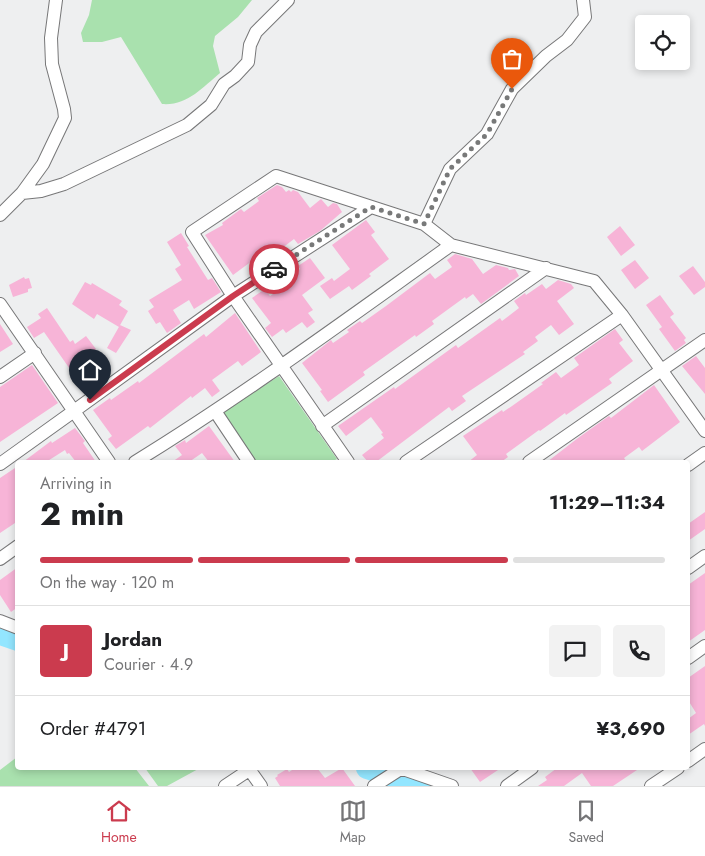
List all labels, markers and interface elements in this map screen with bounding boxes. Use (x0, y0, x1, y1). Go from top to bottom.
map controls (635, 15, 690, 70)
button: locate (635, 15, 690, 70)
pin (491, 38, 533, 89)
icon: bag (498, 45, 526, 73)
courier (249, 244, 299, 294)
icon: car (260, 255, 288, 283)
pin (69, 349, 111, 400)
icon: home (76, 356, 104, 384)
text: Arriving in (40, 472, 112, 495)
text: 11:29–11:34 (549, 489, 665, 516)
text: 2 min (40, 491, 124, 537)
text: On the way · 120 m (40, 571, 174, 594)
button: chat (549, 625, 601, 677)
button: phone (613, 625, 665, 677)
text: Jordan (104, 626, 162, 653)
text: J (63, 637, 69, 664)
text: Courier · 4.9 (104, 653, 193, 676)
text: Order #4791 (40, 715, 146, 742)
text: ¥3,690 (597, 715, 665, 742)
tab: Home (101, 797, 137, 847)
tab: Map (339, 797, 367, 847)
tab: Saved (569, 797, 604, 847)

